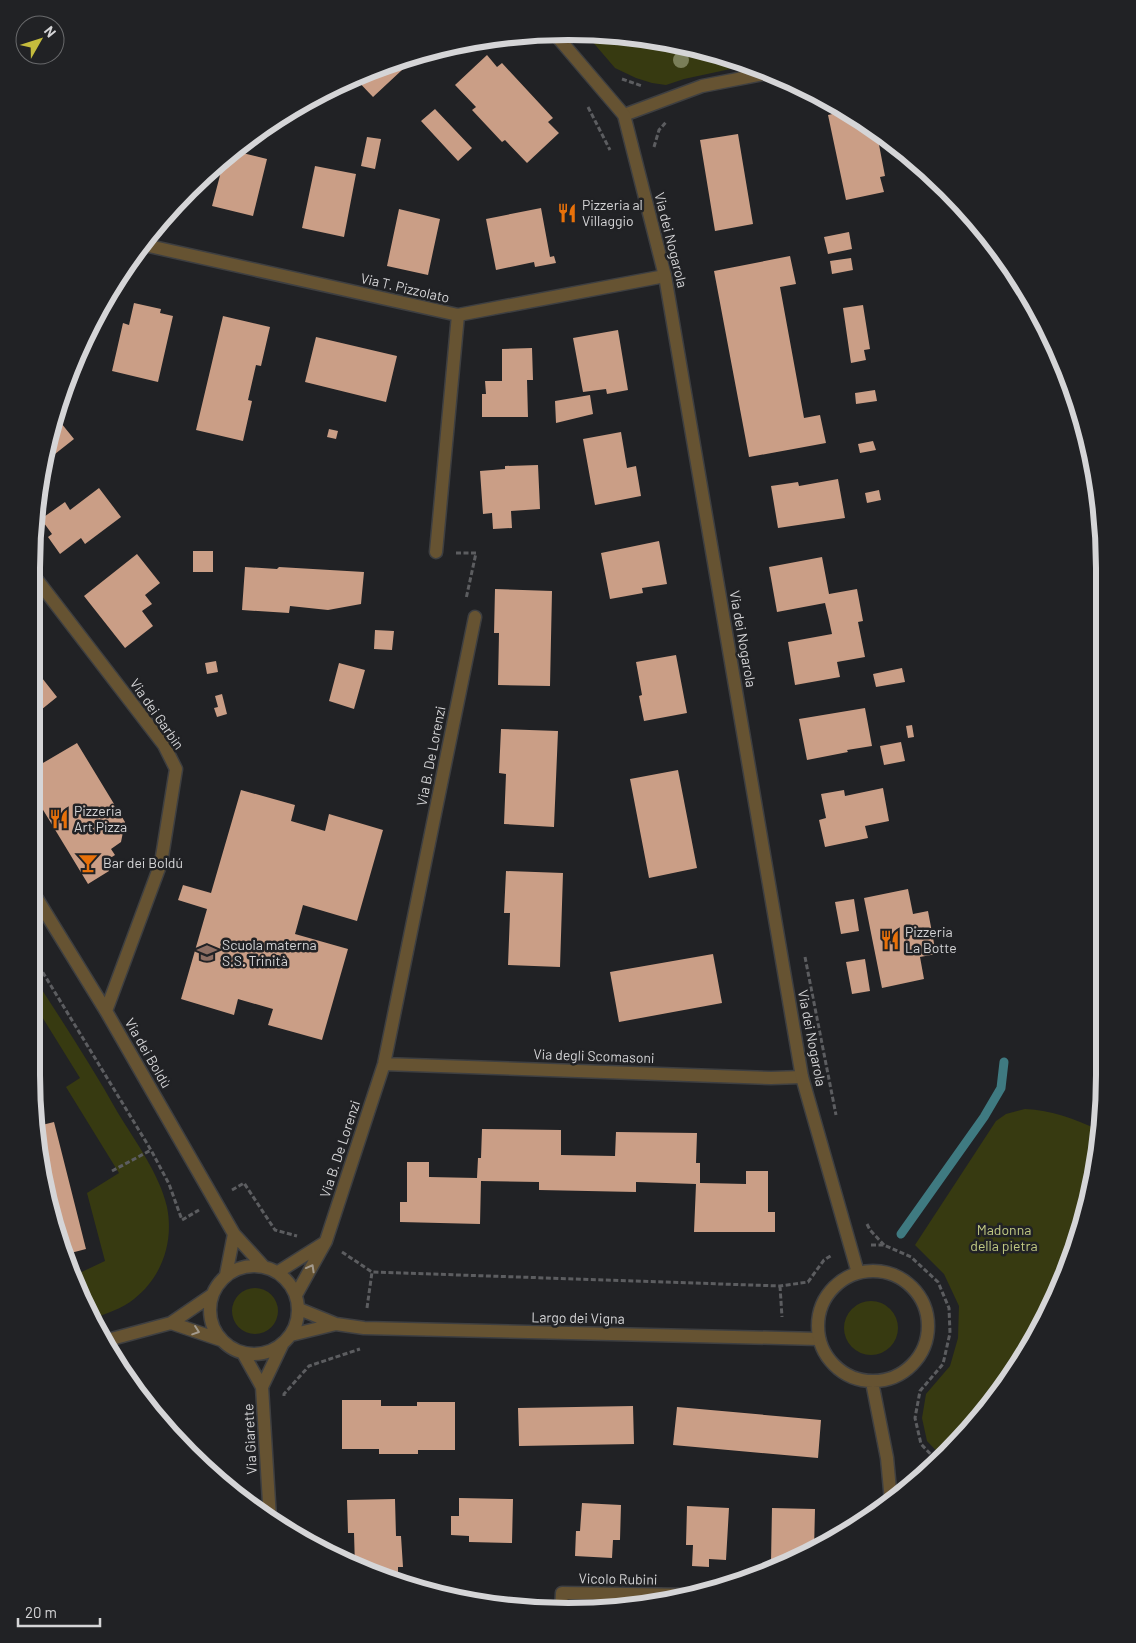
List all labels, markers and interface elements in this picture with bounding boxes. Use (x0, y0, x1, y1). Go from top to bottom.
north arrow (15, 15, 65, 65)
text: N (41, 23, 60, 40)
street label: Via dei Nogarola (651, 190, 692, 289)
place label: Pizzeria al Villaggio (582, 196, 643, 229)
restaurant icon: Pizzeria al Villaggio (556, 202, 578, 224)
street label: Via T. Pizzolato (359, 269, 451, 306)
street label: Via dei Nogarola (727, 589, 760, 689)
street label: Via dei Garbin (127, 675, 188, 752)
street label: Via B. De Lorenzi (412, 705, 449, 807)
place label: Pizzeria Art Pizza (74, 802, 127, 835)
restaurant icon: Pizzeria Art Pizza (48, 808, 70, 830)
bar icon: Bar dei Boldú (77, 852, 99, 874)
place label: Bar dei Boldú (103, 854, 183, 871)
place label: Pizzeria La Botte (905, 923, 957, 956)
restaurant icon: Pizzeria La Botte (879, 929, 901, 951)
place label: Scuola materna S.S. Trinità (222, 936, 317, 969)
school or university icon: Scuola materna S.S. Trinità (196, 942, 218, 964)
street label: Via dei Nogarola (795, 988, 830, 1088)
street label: Via dei Boldù (122, 1015, 175, 1091)
street label: Via degli Scomasoni (533, 1045, 655, 1066)
street label: Via B. De Lorenzi (316, 1098, 363, 1200)
park label: Madonna della pietra (970, 1221, 1038, 1254)
one-way arrow (305, 1265, 315, 1274)
street label: Largo dei Vigna (531, 1308, 625, 1327)
one-way arrow (192, 1325, 200, 1335)
street label: Via Giarette (239, 1403, 260, 1475)
street label: Vicolo Rubini (578, 1569, 658, 1588)
scale bar (18, 1596, 100, 1628)
text: 20 m (25, 1603, 57, 1621)

